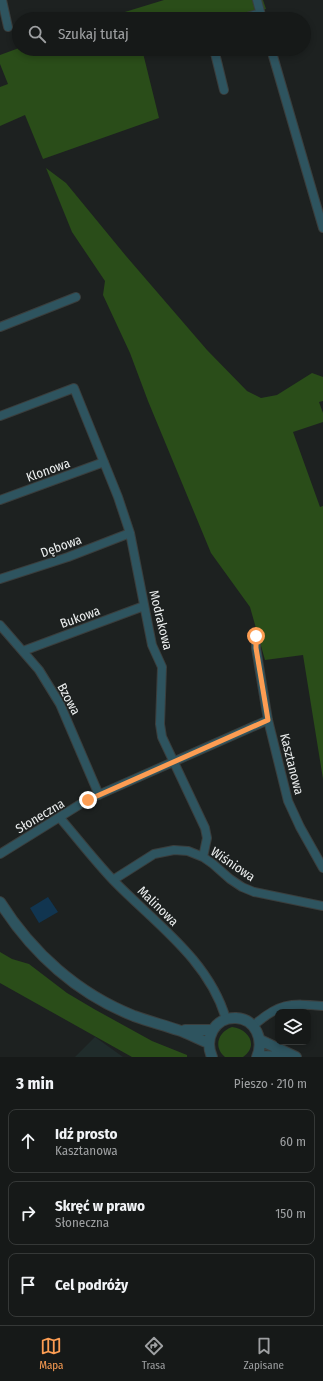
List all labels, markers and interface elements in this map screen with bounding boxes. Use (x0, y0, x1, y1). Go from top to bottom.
search box (12, 12, 311, 56)
icon: search (26, 23, 48, 45)
text: Szukaj tutaj (58, 25, 129, 43)
street label: Klonowa (24, 455, 72, 485)
street label: Dębowa (38, 532, 84, 560)
street label: Modrakowa (146, 589, 176, 651)
street label: Bukowa (58, 603, 102, 631)
route start (247, 627, 265, 645)
street label: Bzowa (54, 681, 84, 717)
street label: Kasztanowa (277, 732, 307, 796)
route end (79, 791, 97, 809)
street label: Słoneczna (13, 796, 67, 836)
street label: Wiśniowa (208, 844, 258, 884)
street label: Malinowa (135, 883, 181, 929)
map controls (275, 1009, 311, 1045)
button: layers (275, 1009, 311, 1045)
text: 3 min (16, 1073, 54, 1094)
text: Pieszo · 210 m (234, 1076, 307, 1091)
text: Idź prosto (55, 1125, 117, 1143)
icon: ahead (17, 1130, 39, 1152)
text: 60 m (280, 1134, 306, 1149)
text: Kasztanowa (55, 1143, 118, 1158)
text: Skręć w prawo (55, 1197, 145, 1215)
icon: right (17, 1202, 39, 1224)
text: 150 m (275, 1206, 306, 1221)
text: Słoneczna (55, 1215, 109, 1230)
icon: arrive (17, 1274, 39, 1296)
text: Cel podróży (55, 1276, 128, 1294)
tab: Mapa (39, 1335, 63, 1372)
tab: Trasa (142, 1335, 165, 1372)
tab: Zapisane (244, 1335, 284, 1372)

